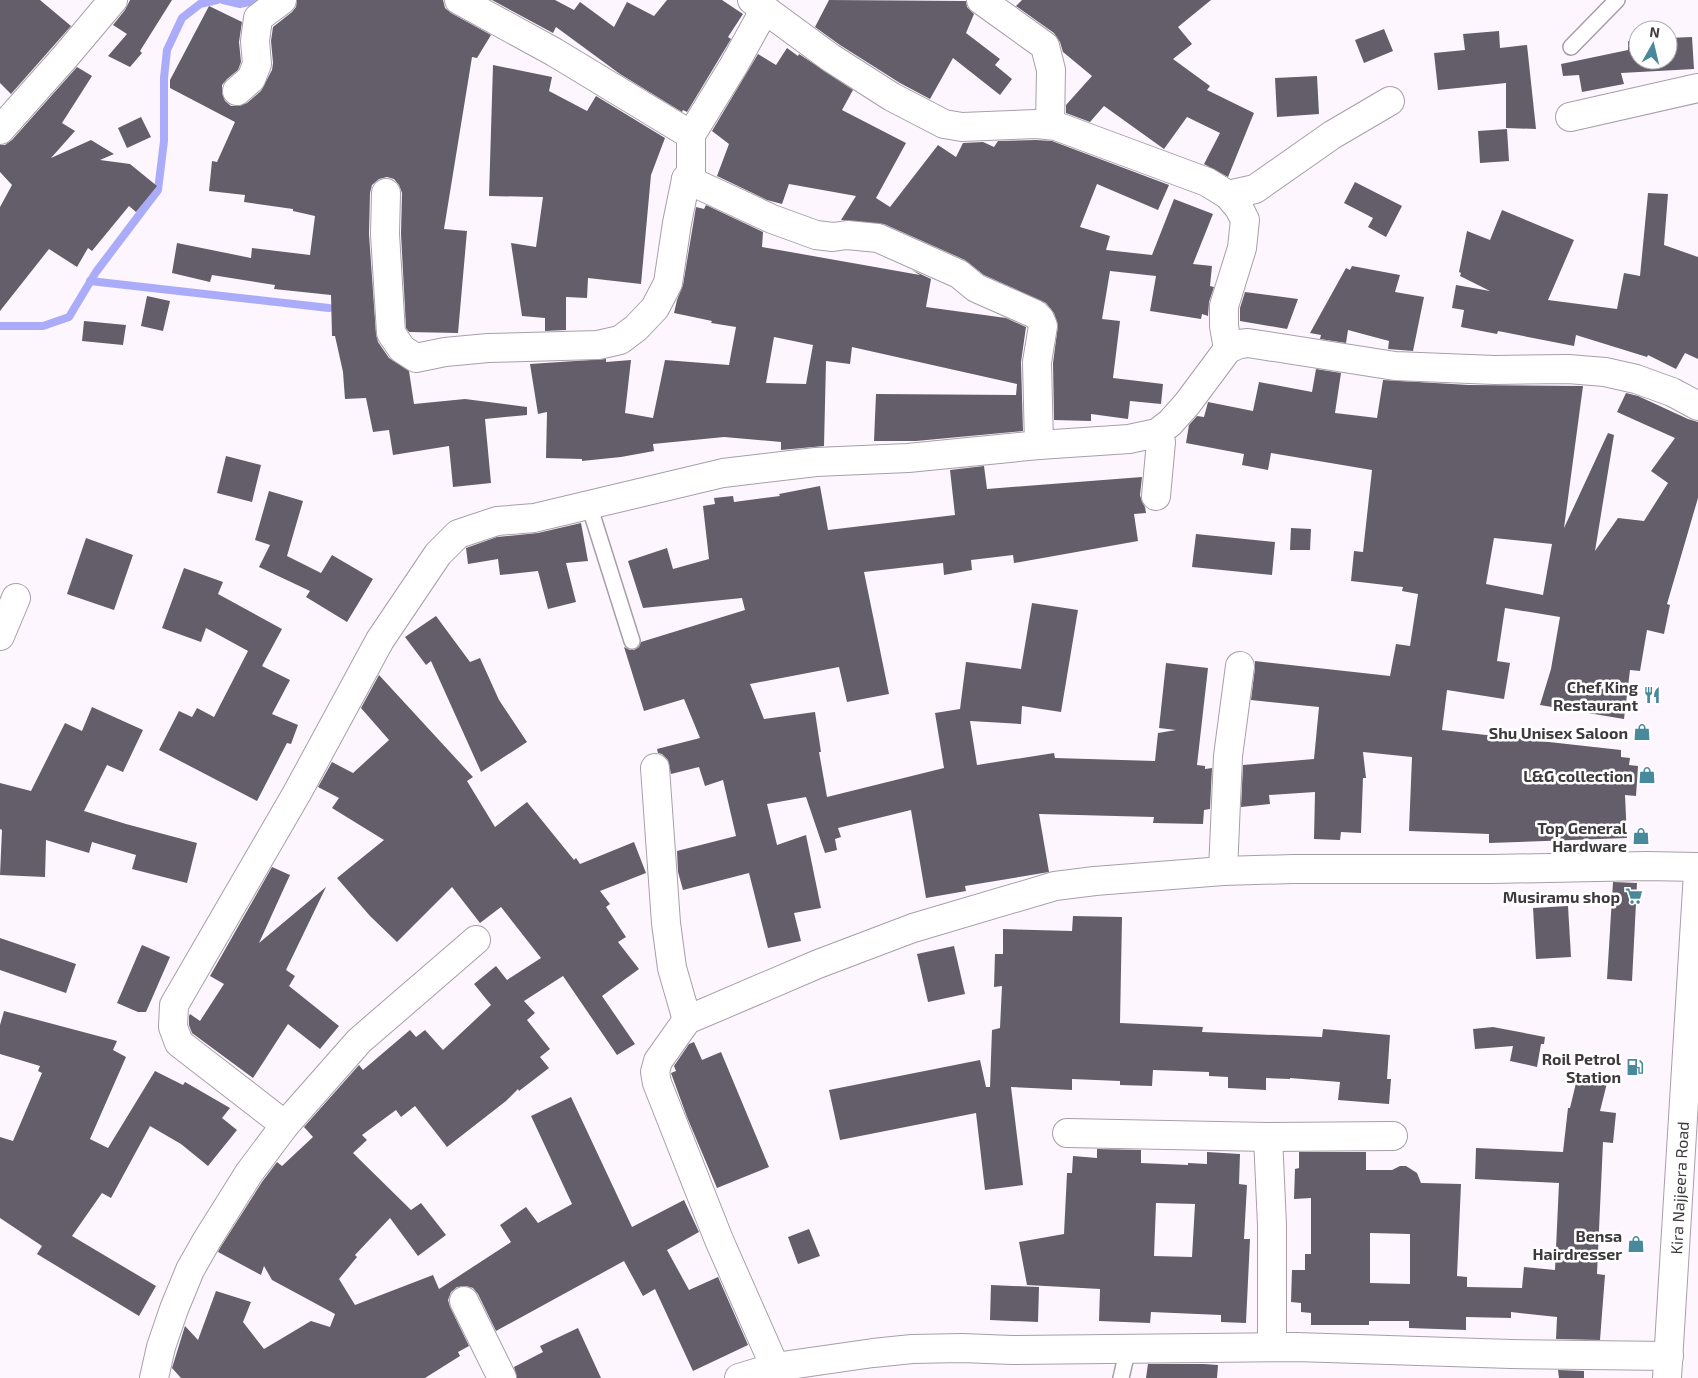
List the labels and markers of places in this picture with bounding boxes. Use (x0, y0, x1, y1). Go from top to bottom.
place label: Chef King Restaurant (1553, 677, 1639, 714)
restaurant icon: Chef King Restaurant (1642, 685, 1662, 705)
shop icon: Shu Unisex Saloon (1632, 722, 1652, 742)
place label: Shu Unisex Saloon (1489, 723, 1628, 742)
shop icon: L&G collection (1637, 765, 1657, 785)
place label: L&G collection (1523, 766, 1633, 785)
place label: Top General Hardware (1537, 818, 1628, 855)
shop icon: Top General Hardware (1631, 826, 1651, 846)
supermarket icon: Musiramu shop (1624, 886, 1644, 906)
place label: Musiramu shop (1503, 887, 1620, 906)
place label: Roil Petrol Station (1542, 1049, 1622, 1086)
fuel station icon: Roil Petrol Station (1625, 1057, 1645, 1077)
place label: Bensa Hairdresser (1533, 1226, 1622, 1263)
shop icon: Bensa Hairdresser (1626, 1234, 1646, 1254)

